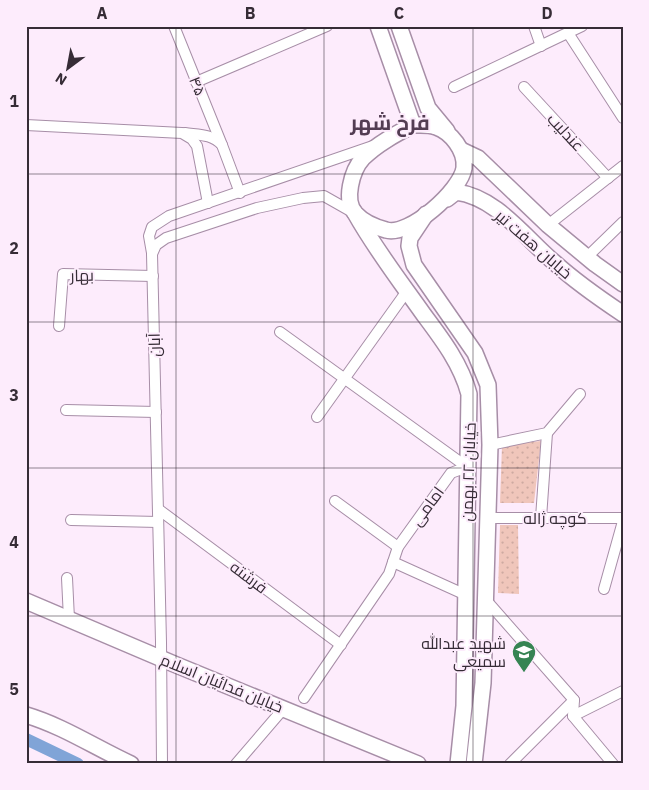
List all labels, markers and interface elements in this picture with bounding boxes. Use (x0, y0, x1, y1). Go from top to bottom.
text: A (97, 3, 108, 23)
text: B (245, 3, 256, 23)
text: C (394, 3, 404, 23)
text: D (541, 3, 553, 23)
north arrow (42, 42, 92, 92)
text: N (52, 69, 70, 89)
street label: ۴۵ (185, 73, 211, 99)
text: 1 (9, 91, 19, 111)
district label: فرخ شهر (349, 108, 430, 137)
street label: عندلیب (543, 109, 589, 155)
street label: خیابان هفت تیر (490, 205, 577, 284)
text: 2 (9, 238, 19, 258)
street label: بهار (69, 265, 94, 286)
street label: آبان (144, 332, 165, 357)
text: 3 (9, 385, 19, 405)
street label: خیابان ۲۲ بهمن (456, 422, 481, 522)
street label: امامی (406, 482, 449, 530)
street label: کوچه ژاله (523, 508, 587, 530)
text: 4 (9, 532, 19, 552)
street label: فرشته (226, 556, 272, 598)
place label: شهید عبدالله سمیعی (421, 633, 506, 672)
school or university icon: شهید عبدالله سمیعی (511, 639, 537, 673)
street label: خیابان فدائیان اسلام (157, 649, 286, 719)
text: 5 (9, 679, 19, 699)

